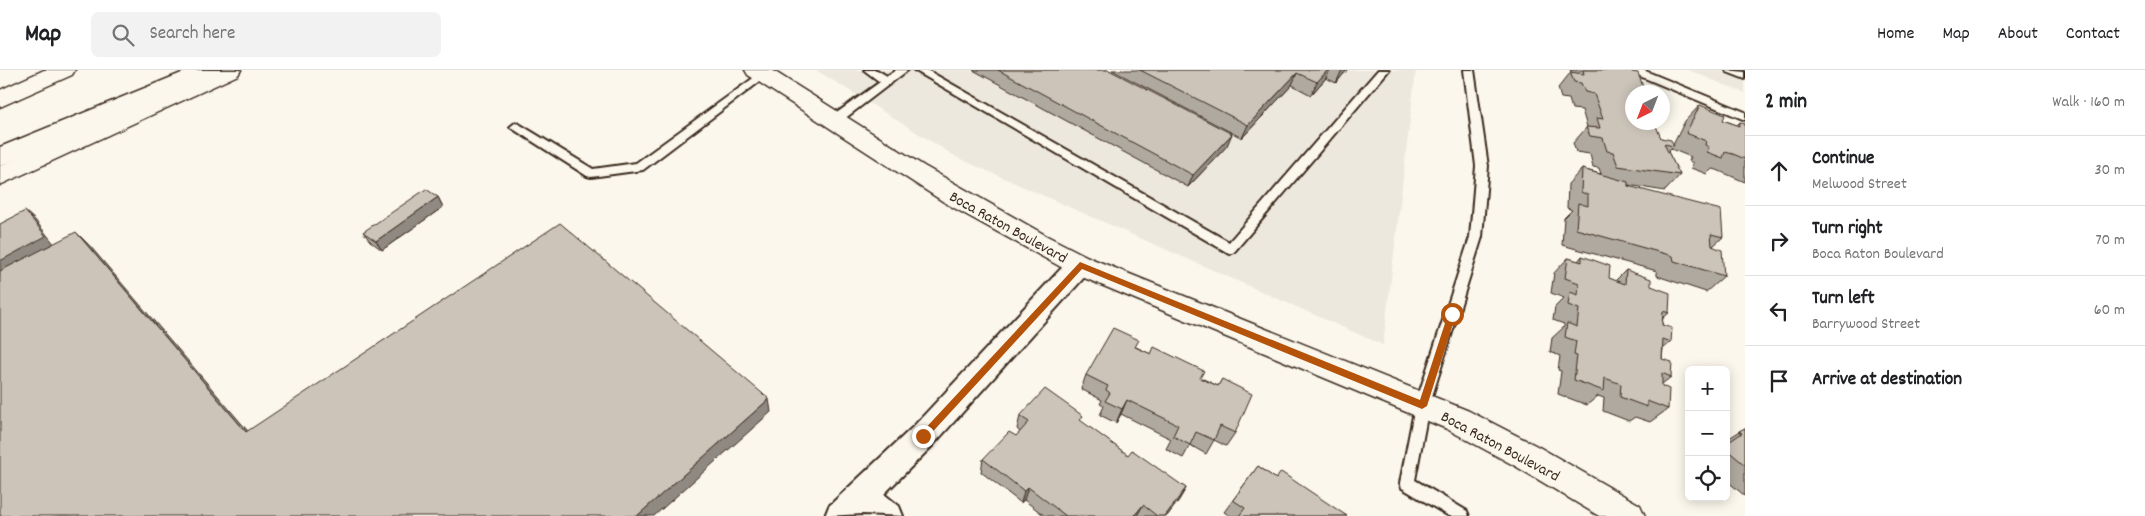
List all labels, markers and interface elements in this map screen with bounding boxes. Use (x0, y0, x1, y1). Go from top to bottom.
search box (91, 12, 441, 57)
text: Map (25, 18, 61, 52)
icon: search (109, 21, 137, 49)
text: Search here (149, 21, 235, 48)
text: Home (1877, 22, 1914, 47)
text: Map (1942, 22, 1970, 47)
text: About (1998, 22, 2038, 47)
text: Contact (2066, 22, 2120, 47)
north arrow (1625, 85, 1670, 130)
text: 2 min (1765, 88, 1807, 118)
text: Walk · 160 m (2052, 91, 2125, 114)
text: Continue (1812, 146, 1874, 173)
icon: ahead (1765, 157, 1793, 185)
text: 30 m (2095, 159, 2125, 182)
text: Melwood Street (1812, 173, 1907, 196)
street label: Boca Raton Boulevard (945, 186, 1071, 270)
text: Turn right (1812, 216, 1883, 243)
icon: right (1765, 227, 1793, 255)
text: 70 m (2095, 229, 2125, 252)
text: Boca Raton Boulevard (1812, 243, 1944, 266)
text: Turn left (1812, 286, 1875, 313)
icon: left (1765, 297, 1793, 325)
text: 60 m (2094, 299, 2125, 322)
route start (1441, 303, 1464, 326)
text: Barrywood Street (1812, 313, 1920, 336)
map controls (1685, 366, 1730, 501)
button: + (1685, 366, 1730, 411)
icon: arrive (1765, 367, 1793, 395)
text: Arrive at destination (1812, 367, 1962, 394)
street label: Boca Raton Boulevard (1436, 406, 1563, 488)
button: − (1685, 411, 1730, 456)
route end (912, 425, 935, 448)
button: locate (1685, 456, 1730, 501)

